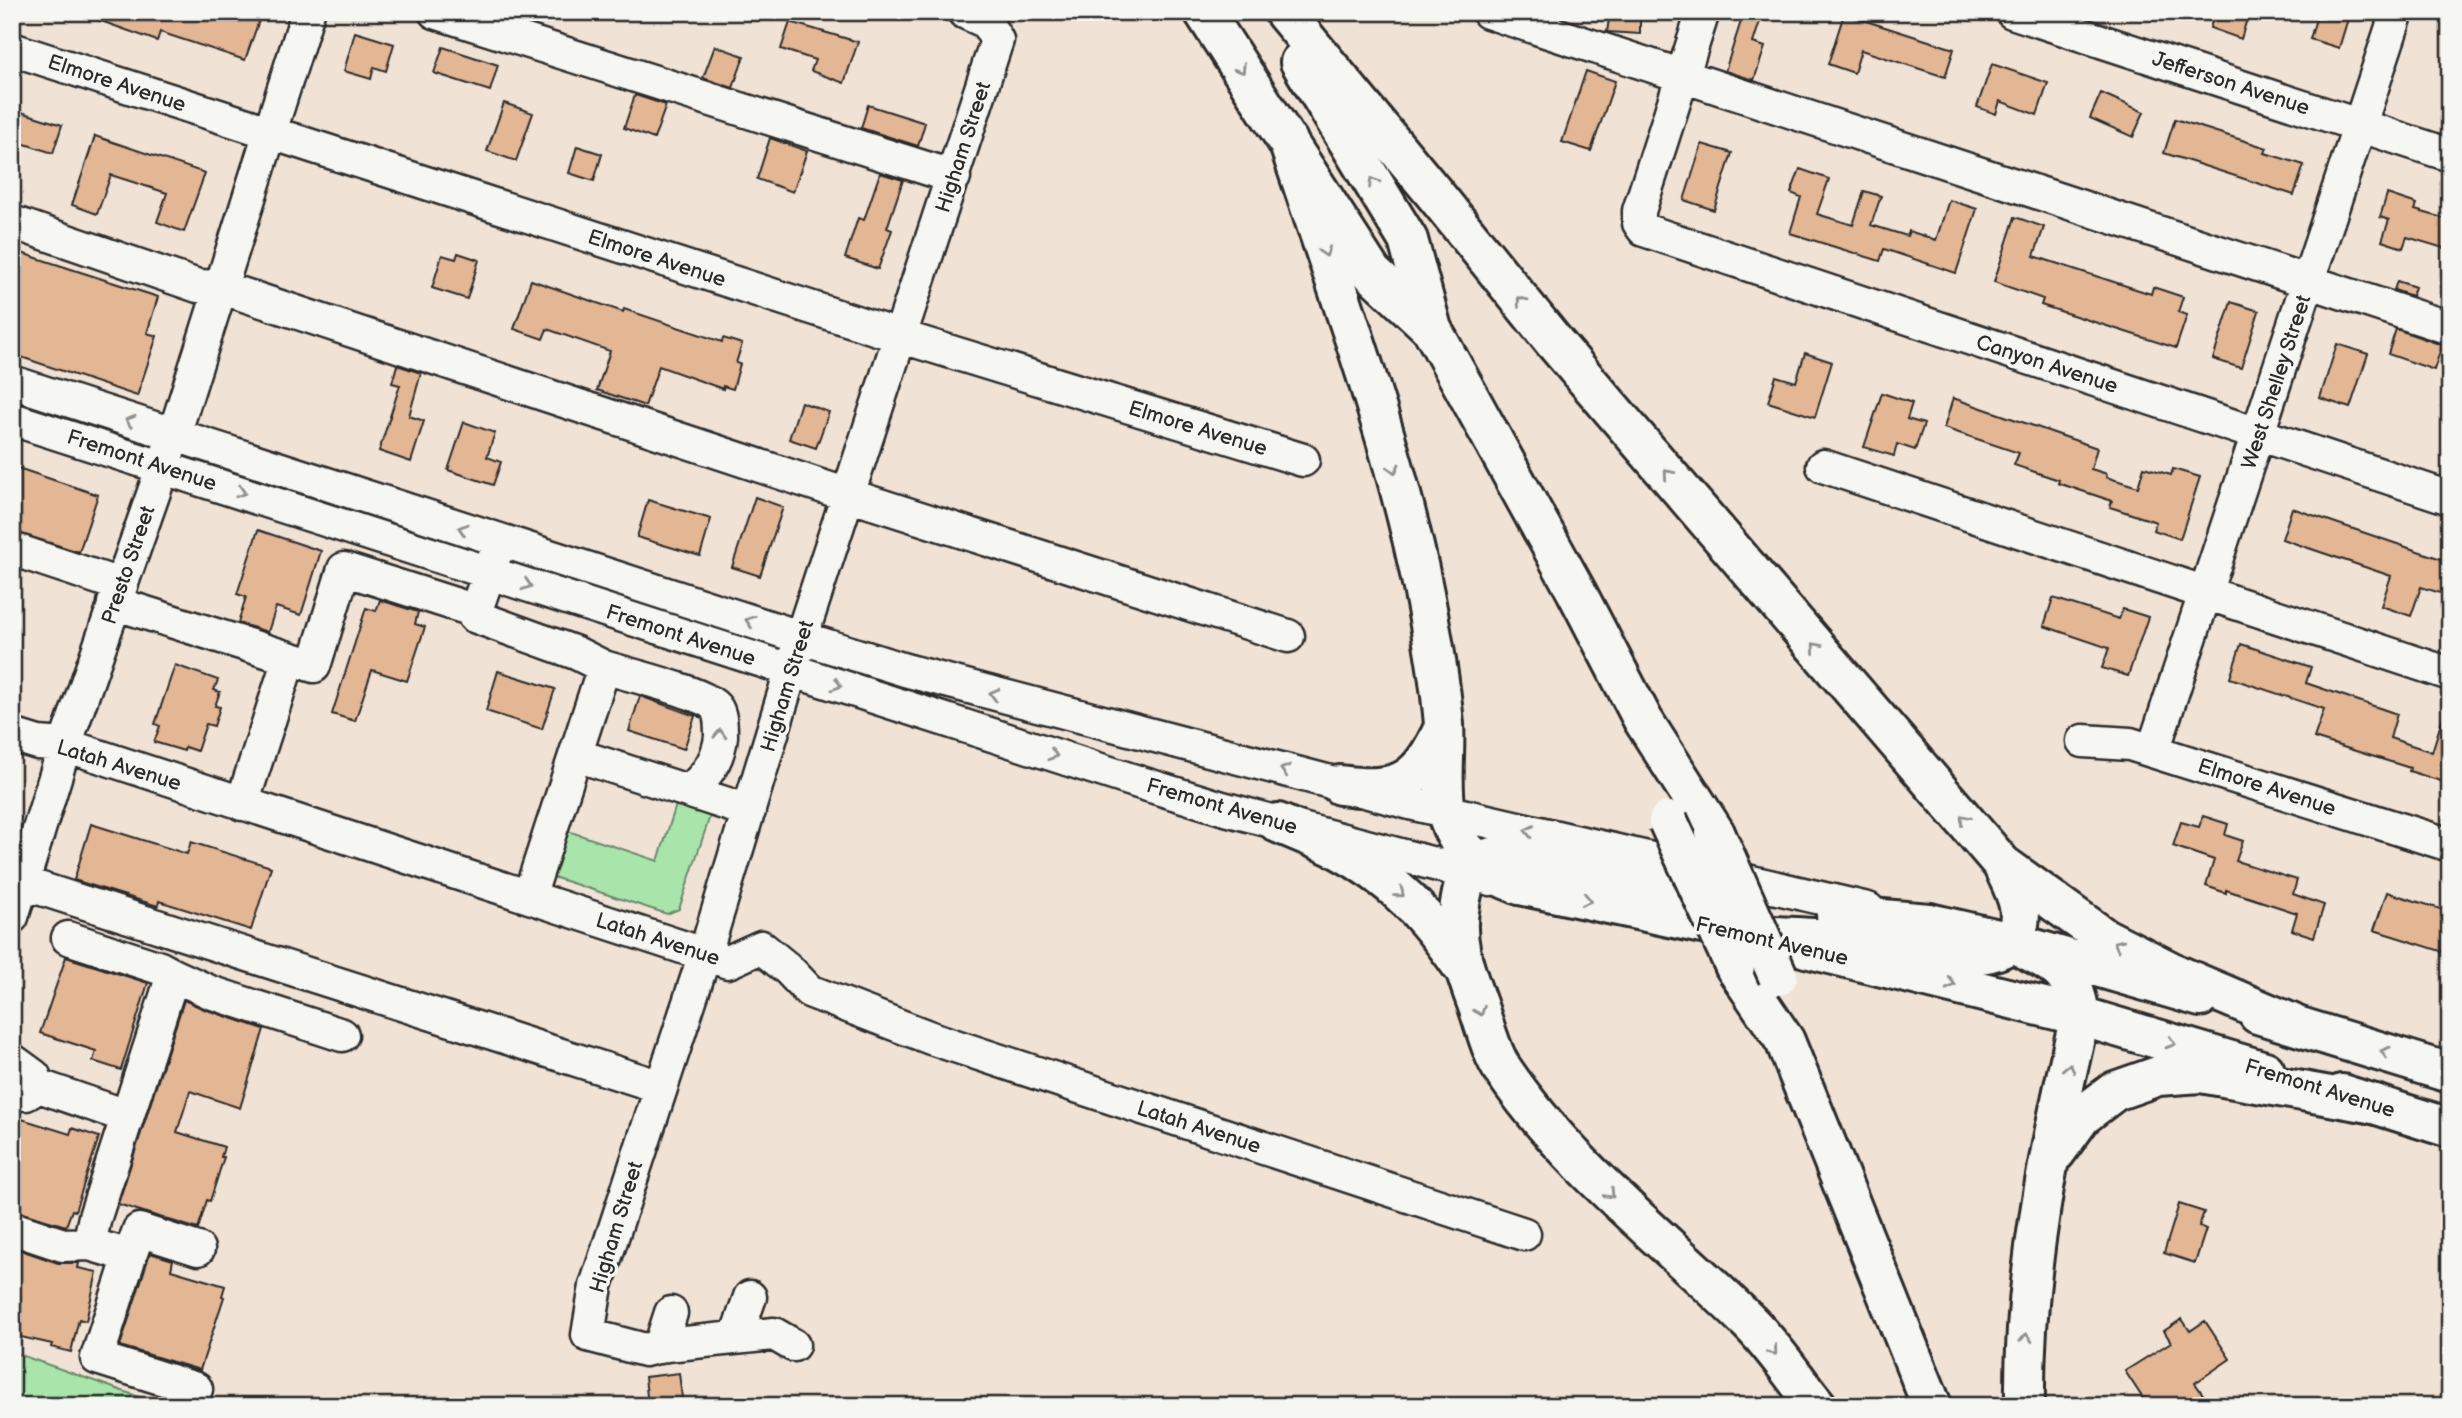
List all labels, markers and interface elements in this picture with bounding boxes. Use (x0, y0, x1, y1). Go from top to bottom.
street label: Jefferson Avenue (2149, 46, 2313, 121)
street label: Elmore Avenue (45, 49, 189, 118)
one-way arrow (1233, 62, 1246, 75)
street label: Higham Street (931, 78, 997, 216)
one-way arrow (1368, 176, 1381, 189)
street label: Elmore Avenue (585, 224, 729, 293)
one-way arrow (1316, 246, 1331, 258)
street label: West Shelley Street (2237, 291, 2317, 472)
one-way arrow (1516, 296, 1529, 308)
street label: Canyon Avenue (1973, 330, 2121, 399)
street label: Elmore Avenue (1126, 396, 1270, 461)
one-way arrow (125, 415, 137, 429)
street label: Fremont Avenue (64, 425, 220, 496)
one-way arrow (1385, 463, 1400, 475)
one-way arrow (1664, 470, 1676, 483)
one-way arrow (234, 484, 246, 498)
street label: Presto Street (96, 502, 161, 628)
one-way arrow (458, 523, 470, 537)
one-way arrow (521, 576, 533, 591)
street label: Fremont Avenue (603, 600, 759, 671)
one-way arrow (744, 615, 757, 629)
street label: Higham Street (756, 617, 819, 755)
one-way arrow (1812, 642, 1824, 655)
one-way arrow (830, 677, 842, 691)
one-way arrow (989, 687, 1001, 702)
one-way arrow (712, 728, 727, 739)
street label: Latah Avenue (54, 735, 184, 796)
one-way arrow (1047, 746, 1059, 761)
street label: Elmore Avenue (2195, 753, 2339, 822)
one-way arrow (1280, 764, 1292, 778)
street label: Fremont Avenue (1143, 773, 1300, 840)
one-way arrow (1960, 815, 1972, 828)
one-way arrow (1523, 825, 1535, 839)
one-way arrow (1392, 885, 1405, 897)
one-way arrow (1580, 891, 1592, 906)
street label: Latah Avenue (593, 908, 723, 971)
street label: Fremont Avenue (1693, 912, 1851, 971)
one-way arrow (2113, 939, 2125, 953)
one-way arrow (1945, 976, 1957, 990)
one-way arrow (1471, 1004, 1485, 1016)
one-way arrow (2165, 1034, 2177, 1049)
one-way arrow (2379, 1046, 2391, 1061)
street label: Fremont Avenue (2242, 1054, 2398, 1123)
one-way arrow (2060, 1062, 2075, 1074)
street label: Latah Avenue (1134, 1096, 1264, 1159)
street label: Higham Street (585, 1158, 648, 1296)
one-way arrow (1602, 1186, 1614, 1199)
one-way arrow (2019, 1332, 2034, 1343)
one-way arrow (1765, 1344, 1778, 1356)

